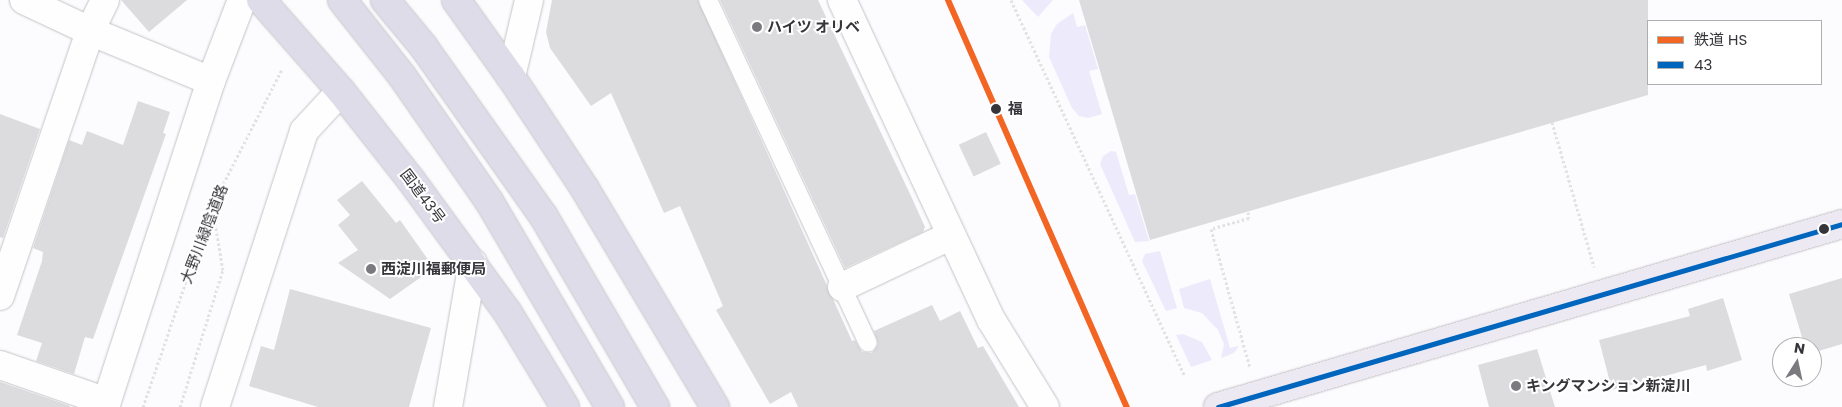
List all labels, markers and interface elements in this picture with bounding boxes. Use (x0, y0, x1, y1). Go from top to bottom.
place label: ハイツ オリベ (767, 18, 860, 36)
legend (1647, 20, 1822, 85)
marker: ハイツ オリベ (751, 21, 763, 33)
text: 鉄道 HS (1694, 29, 1747, 50)
text: 43 (1694, 54, 1712, 75)
place label: 福 (1008, 100, 1023, 118)
marker: 福 (988, 101, 1004, 117)
street label: 国道43号 (397, 165, 449, 227)
street label: 大野川緑陰道路 (177, 182, 231, 286)
unlabelled marker (1819, 224, 1829, 234)
place label: 西淀川福郵便局 (381, 260, 486, 278)
marker: 西淀川福郵便局 (365, 263, 377, 275)
north arrow (1772, 337, 1822, 387)
text: N (1793, 337, 1806, 359)
place label: キングマンション新淀川 (1526, 377, 1691, 395)
marker: キングマンション新淀川 (1510, 380, 1522, 392)

